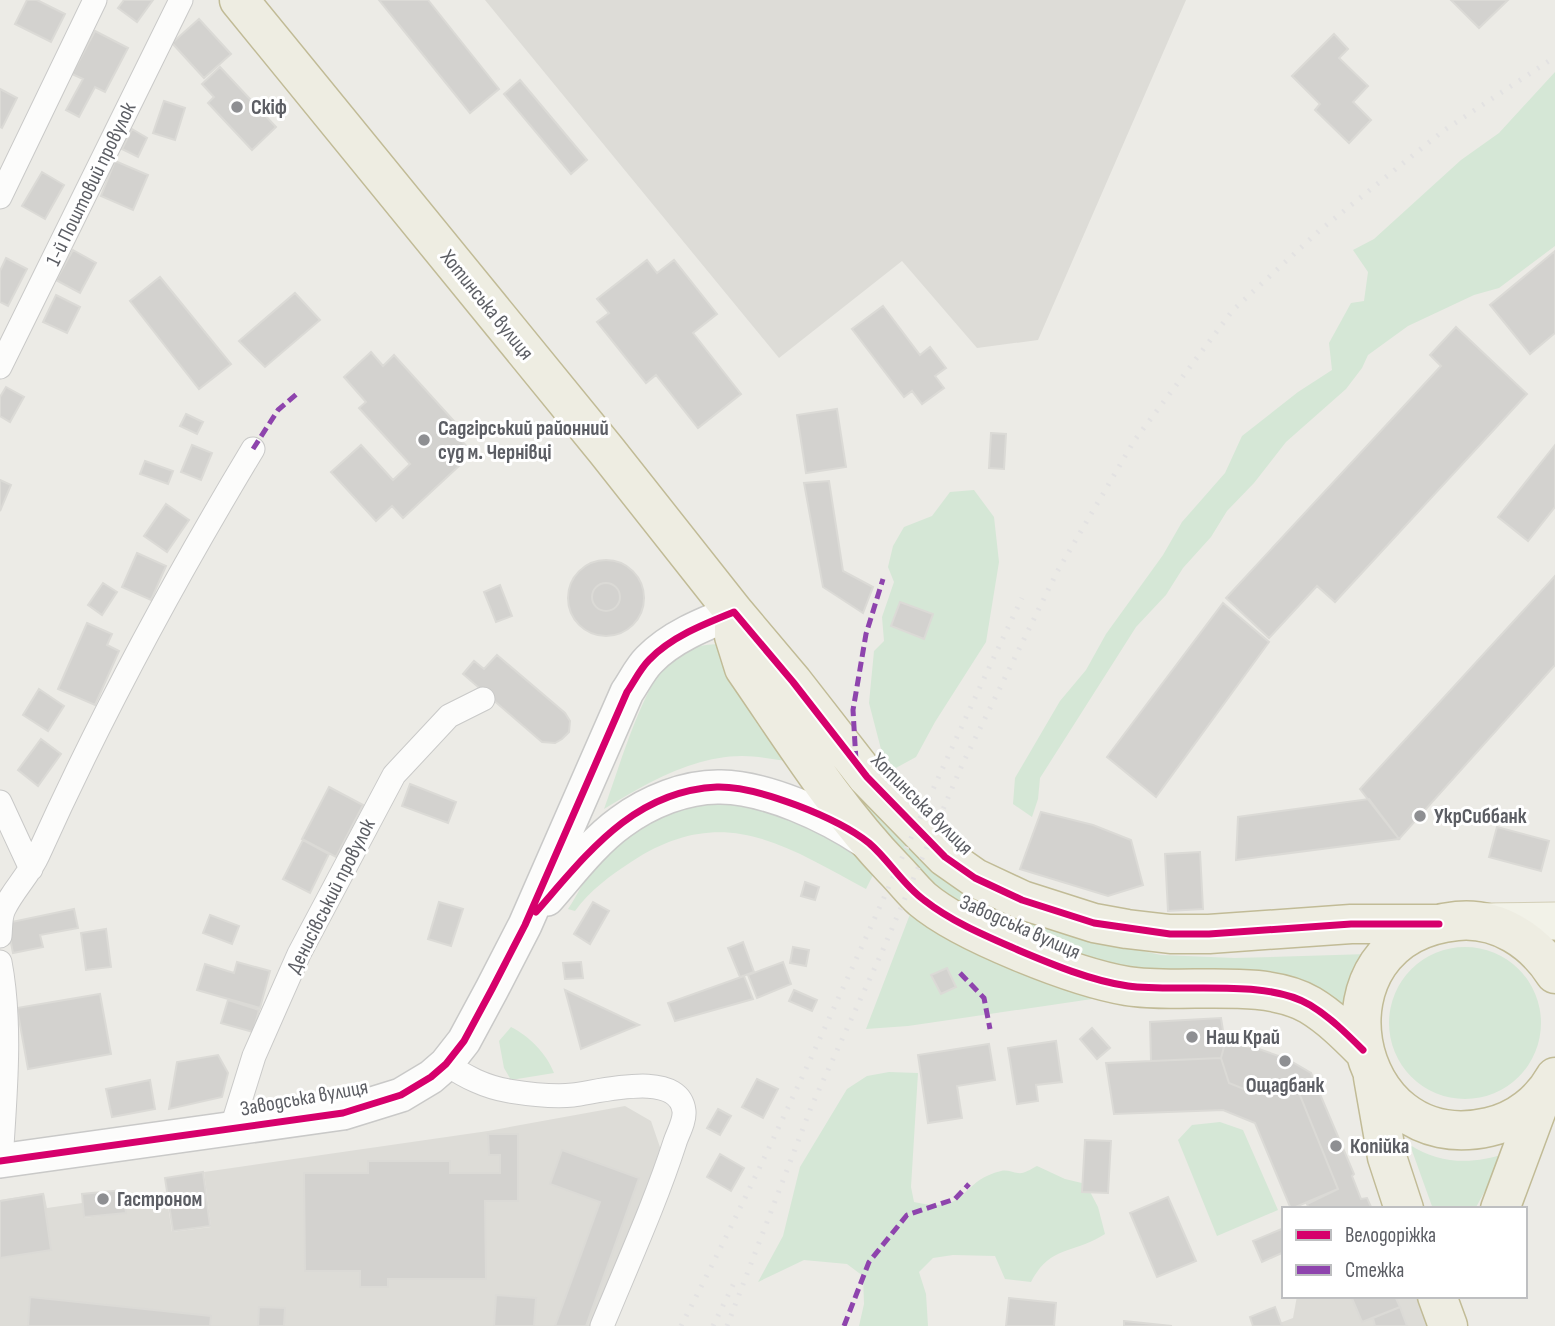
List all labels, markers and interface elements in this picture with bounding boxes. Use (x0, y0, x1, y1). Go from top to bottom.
place label: Скіф (251, 95, 287, 120)
street label: 1-й Поштовий провулок (41, 98, 141, 270)
marker: Скіф (229, 99, 245, 115)
street label: Хотинська вулиця (434, 244, 539, 365)
place label: Садгірський районний суд м. Чернівці (438, 416, 609, 465)
marker: Садгірський районний суд м. Чернівці (416, 432, 432, 448)
street label: Хотинська вулиця (865, 747, 978, 860)
place label: УкрСиббанк (1434, 804, 1527, 829)
marker: УкрСиббанк (1412, 808, 1428, 824)
street label: Денисівський провулок (281, 815, 381, 977)
street label: Заводська вулиця (956, 889, 1084, 965)
place label: Наш Край (1206, 1025, 1280, 1050)
marker: Наш Край (1184, 1029, 1200, 1045)
marker: Ощадбанк (1277, 1053, 1293, 1069)
place label: Ощадбанк (1246, 1073, 1324, 1098)
street label: Заводська вулиця (238, 1074, 370, 1122)
place label: Копійка (1350, 1134, 1409, 1159)
marker: Копійка (1328, 1138, 1344, 1154)
place label: Гастроном (117, 1187, 202, 1212)
marker: Гастроном (95, 1191, 111, 1207)
legend (1282, 1207, 1527, 1298)
text: Велодоріжка (1345, 1223, 1436, 1248)
text: Стежка (1345, 1258, 1404, 1283)

